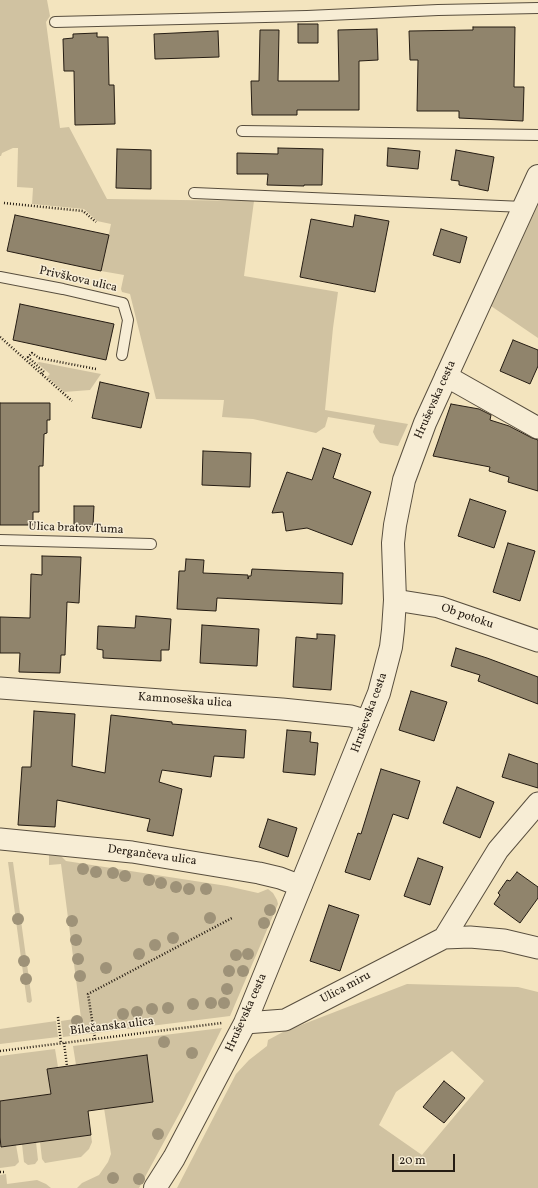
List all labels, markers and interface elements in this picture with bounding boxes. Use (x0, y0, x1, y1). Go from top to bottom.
street label: Privškova ulica (38, 264, 118, 296)
street label: Hruševska cesta (412, 359, 460, 441)
street label: Ulica bratov Tuma (28, 520, 124, 538)
street label: Ob potoku (439, 601, 495, 633)
street label: Hruševska cesta (349, 671, 391, 755)
street label: Kamnoseška ulica (137, 691, 233, 711)
street label: Dergančeva ulica (107, 843, 197, 869)
street label: Ulica miru (318, 969, 374, 1007)
street label: Hruševska cesta (223, 972, 271, 1054)
street label: Bilečanska ulica (69, 1015, 155, 1039)
scale bar (394, 1146, 457, 1172)
text: 20 m (399, 1153, 426, 1169)

